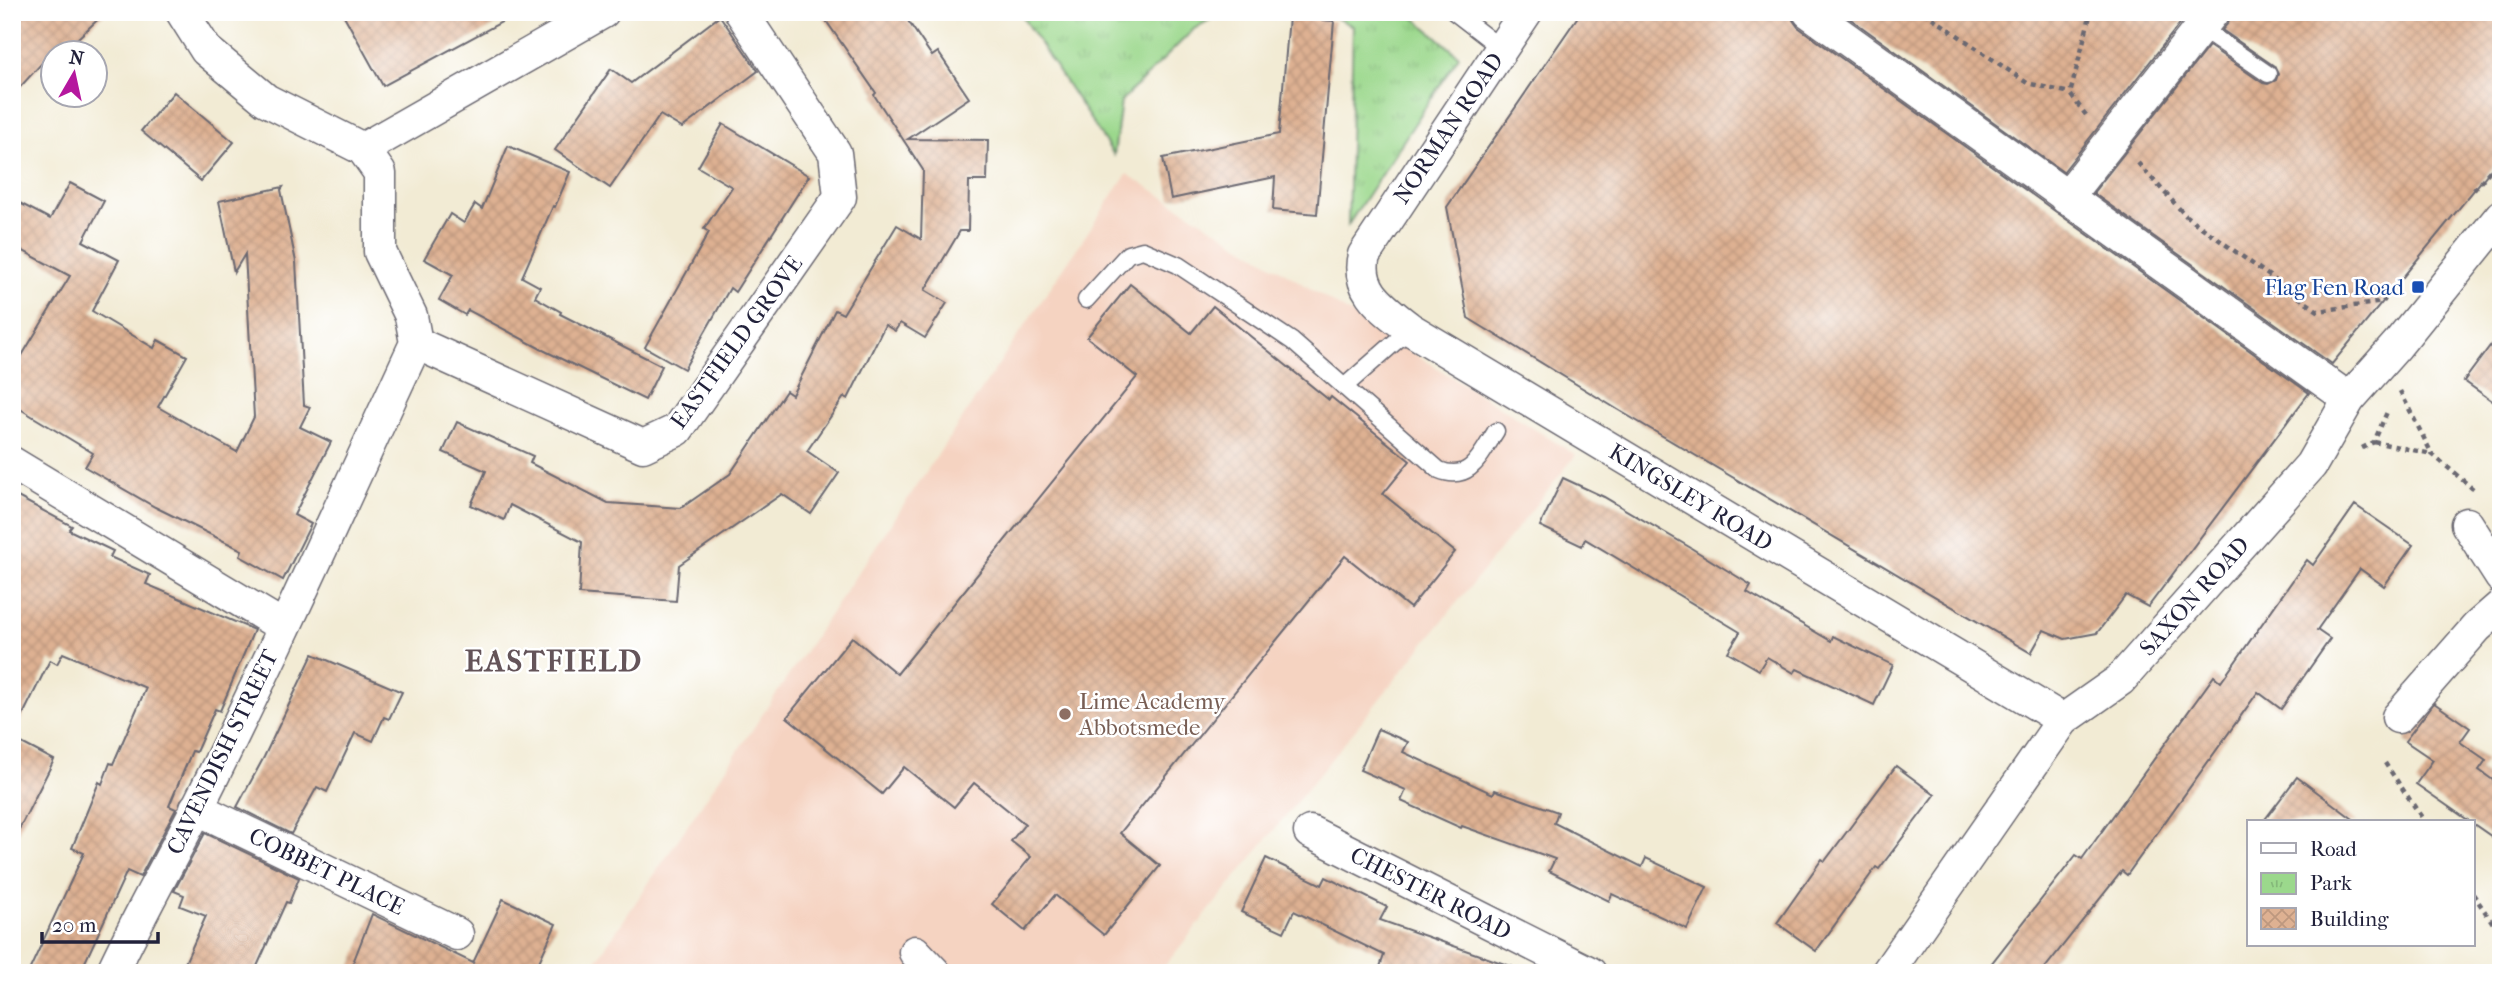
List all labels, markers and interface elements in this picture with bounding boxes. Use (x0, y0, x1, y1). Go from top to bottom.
north arrow (38, 38, 108, 108)
text: N (68, 46, 86, 70)
street label: NORMAN ROAD (1388, 48, 1509, 209)
street label: EASTFIELD GROVE (665, 251, 808, 434)
place label: Flag Fen Road (2264, 274, 2404, 301)
marker: Flag Fen Road (2410, 279, 2426, 295)
street label: KINGSLEY ROAD (1604, 438, 1777, 557)
street label: SAXON ROAD (2134, 531, 2255, 661)
district label: EASTFIELD (465, 644, 643, 679)
street label: CAVENDISH STREET (161, 645, 284, 859)
place label: Lime Academy Abbotsmede (1078, 688, 1226, 741)
marker: Lime Academy Abbotsmede (1057, 706, 1073, 722)
legend (2247, 820, 2474, 946)
street label: COBBET PLACE (245, 822, 409, 921)
text: Road (2310, 837, 2357, 861)
street label: CHESTER ROAD (1346, 841, 1516, 946)
text: Park (2310, 871, 2352, 895)
scale bar (42, 901, 158, 945)
text: Building (2310, 907, 2389, 931)
text: 20 m (52, 913, 97, 937)

